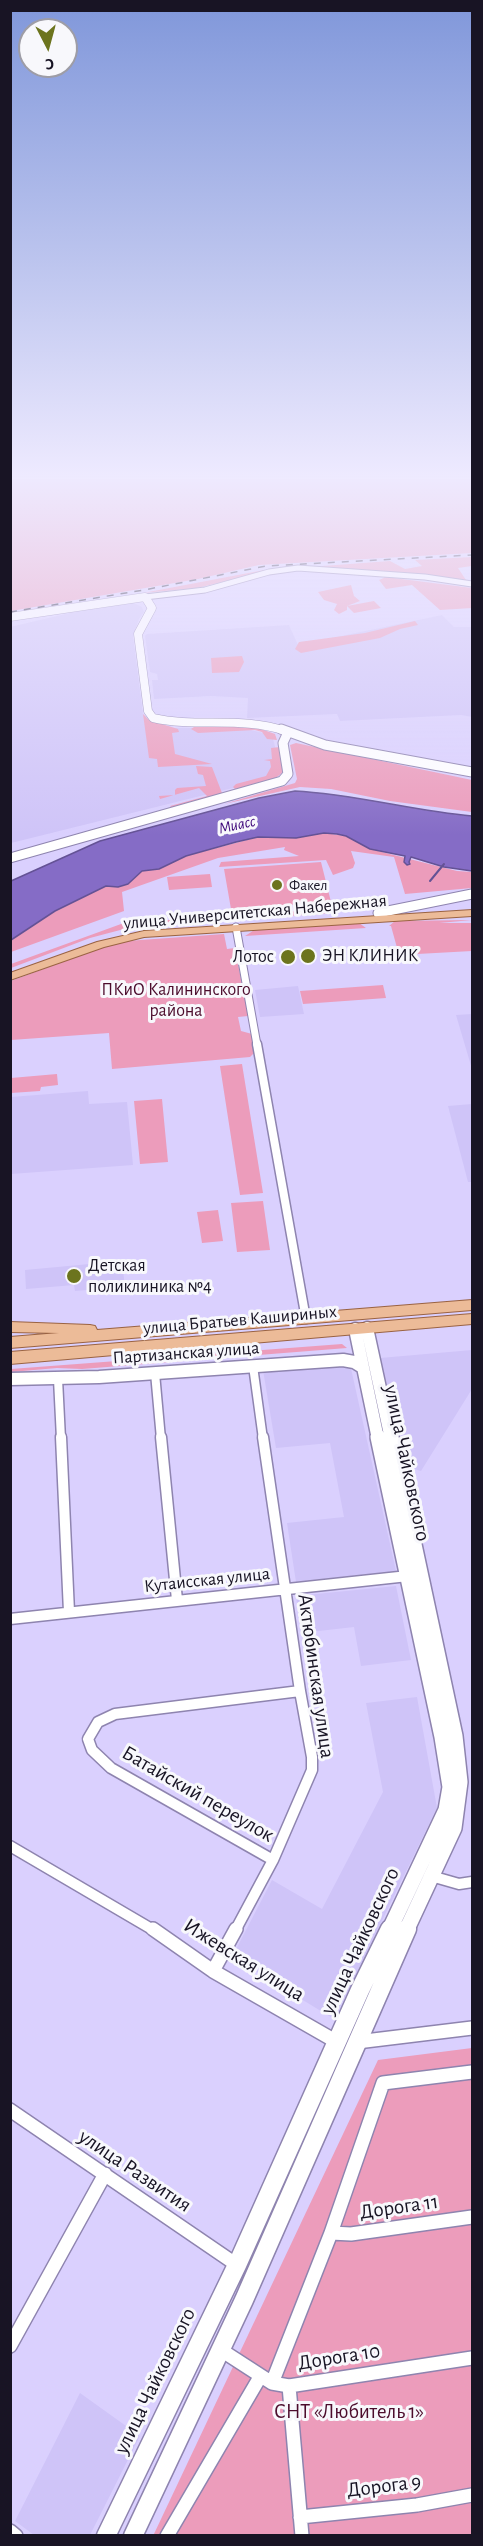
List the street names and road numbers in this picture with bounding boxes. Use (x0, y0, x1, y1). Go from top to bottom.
street label: улица Университетская Набережная (122, 890, 388, 934)
street label: улица Братьев Кашириных (142, 1301, 338, 1339)
street label: Партизанская улица (112, 1337, 260, 1369)
street label: улица Чайковского (378, 1382, 436, 1544)
street label: Кутаисская улица (143, 1563, 271, 1597)
street label: Актюбинская улица (292, 1592, 340, 1760)
street label: Батайский переулок (117, 1740, 279, 1848)
street label: улица Чайковского (315, 1864, 405, 2018)
street label: Ижевская улица (179, 1913, 309, 2007)
street label: улица Развития (74, 2124, 196, 2218)
street label: Дорога 11 (358, 2189, 440, 2225)
street label: улица Чайковского (109, 2304, 201, 2458)
street label: Дорога 10 (296, 2338, 382, 2376)
street label: Дорога 9 (345, 2469, 423, 2503)

